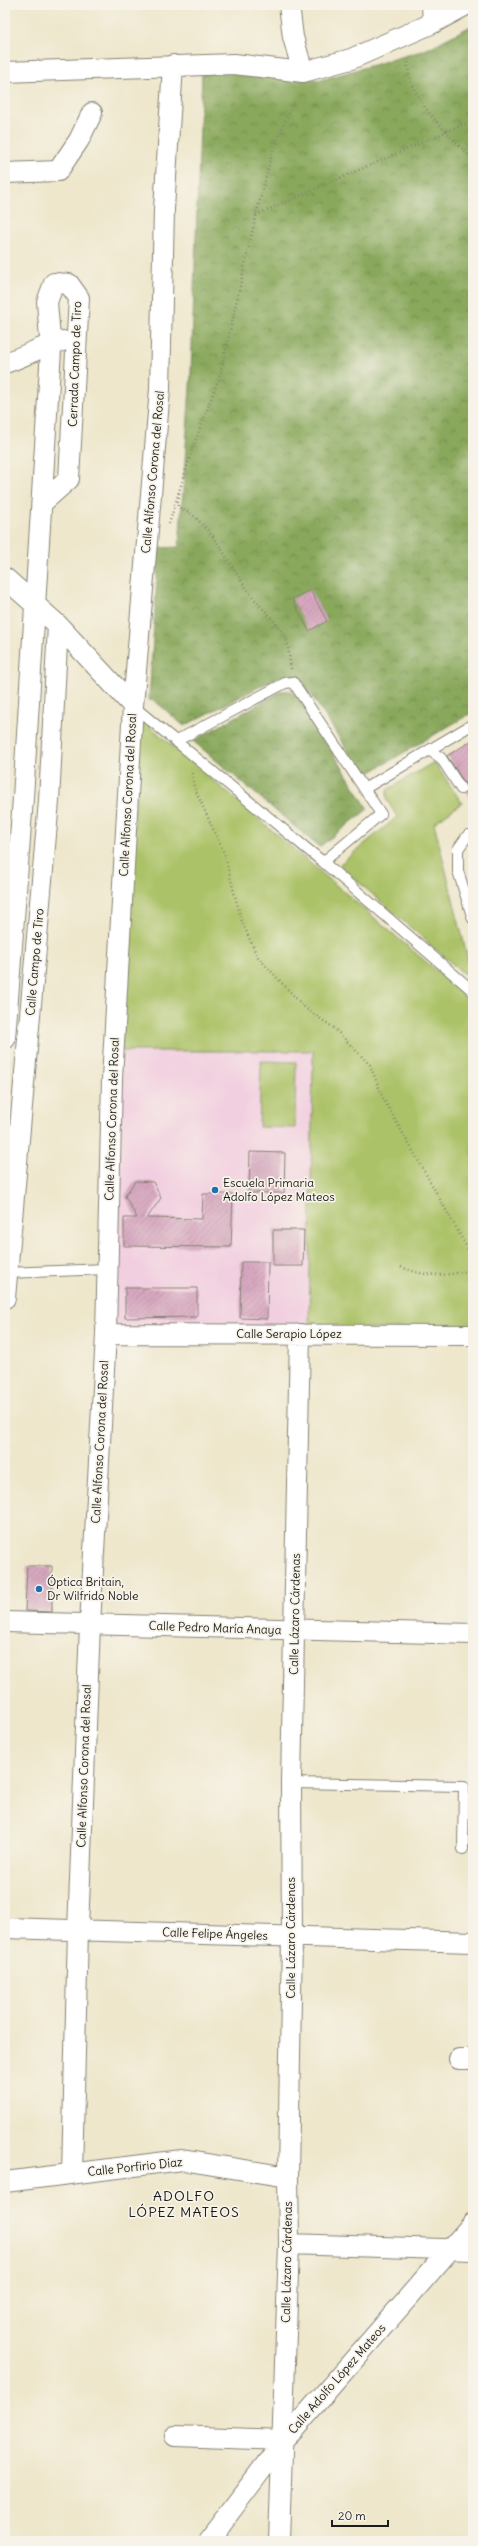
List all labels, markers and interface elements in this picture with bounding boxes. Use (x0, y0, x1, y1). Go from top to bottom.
street label: Cerrada Campo de Tiro (65, 301, 84, 427)
street label: Calle Alfonso Corona del Rosal (138, 390, 167, 554)
street label: Calle Alfonso Corona del Rosal (116, 713, 139, 877)
street label: Calle Campo de Tiro (22, 907, 47, 1016)
street label: Calle Alfonso Corona del Rosal (101, 1037, 122, 1201)
place label: Escuela Primaria Adolfo López Mateos (223, 1175, 335, 1204)
marker: Escuela Primaria Adolfo López Mateos (210, 1185, 220, 1195)
street label: Calle Serapio López (236, 1326, 342, 1341)
street label: Calle Alfonso Corona del Rosal (88, 1360, 111, 1524)
street label: Calle Lázaro Cárdenas (286, 1553, 303, 1675)
place label: Óptica Britain, Dr Wilfrido Noble (47, 1574, 138, 1603)
marker: Óptica Britain, Dr Wilfrido Noble (34, 1584, 44, 1594)
street label: Calle Pedro María Anaya (148, 1618, 282, 1637)
street label: Calle Alfonso Corona del Rosal (73, 1684, 94, 1848)
street label: Calle Lázaro Cárdenas (283, 1877, 298, 1999)
street label: Calle Felipe Ángeles (162, 1924, 268, 1943)
street label: Calle Porfirio Díaz (87, 2154, 183, 2179)
district label: ADOLFO LÓPEZ MATEOS (128, 2187, 240, 2221)
street label: Calle Lázaro Cárdenas (278, 2201, 295, 2323)
street label: Calle Adolfo López Mateos (285, 2321, 389, 2437)
scale bar (332, 2502, 388, 2528)
text: 20 m (338, 2508, 366, 2523)

